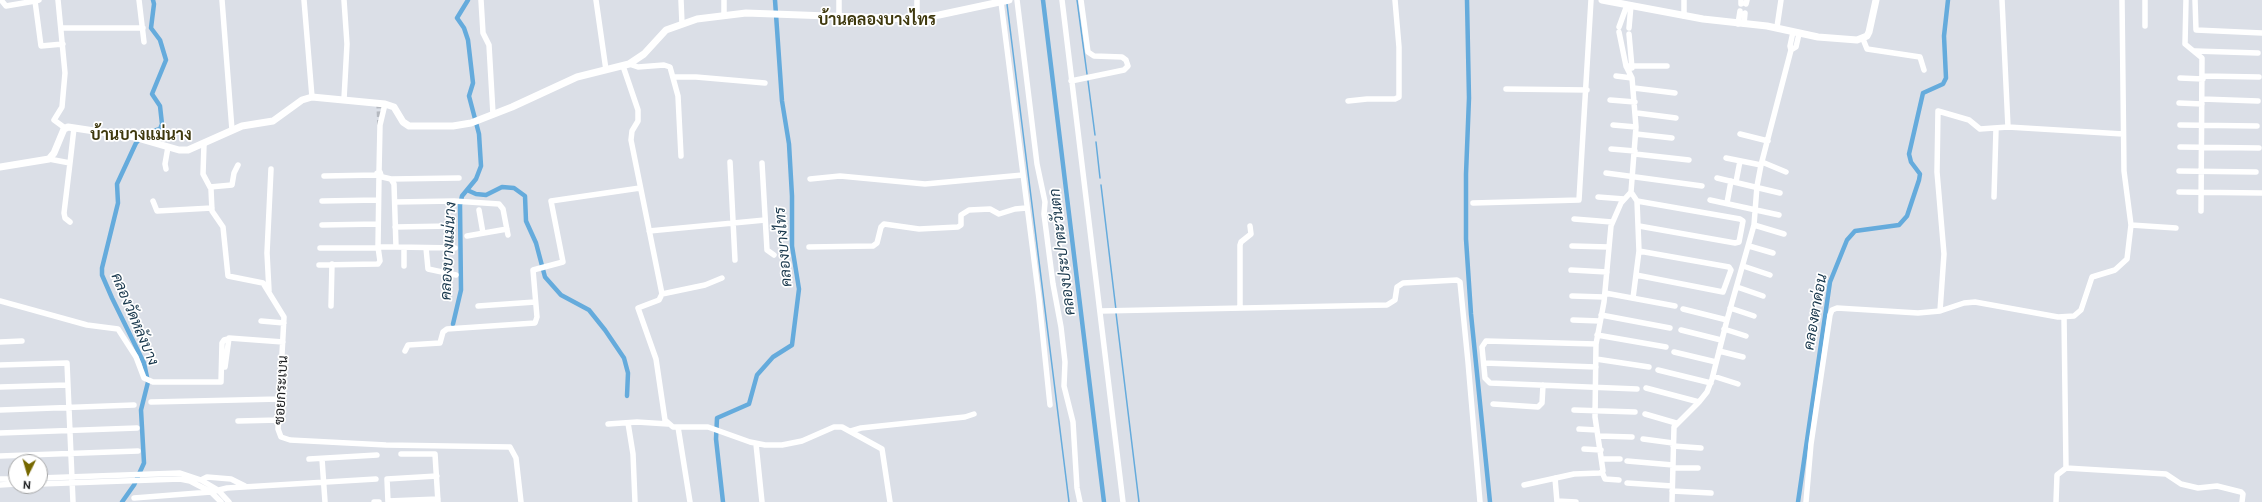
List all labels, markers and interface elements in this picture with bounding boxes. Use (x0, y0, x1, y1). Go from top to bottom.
district label: บ้านคลองบางไทร (818, 10, 936, 30)
district label: บ้านบางแม่นาง (90, 125, 192, 145)
water label: คลองประปาตะวันตก (1045, 188, 1079, 316)
water label: คลองบางแม่นาง (436, 201, 460, 301)
water label: คลองบางไทร (771, 206, 795, 288)
water label: คลองวัดหลังบาง (107, 270, 163, 368)
water label: คลองตาด่อน (1799, 273, 1831, 351)
street label: ซอยกระเบน (271, 355, 291, 425)
north arrow (8, 454, 48, 494)
text: N (22, 479, 32, 491)

